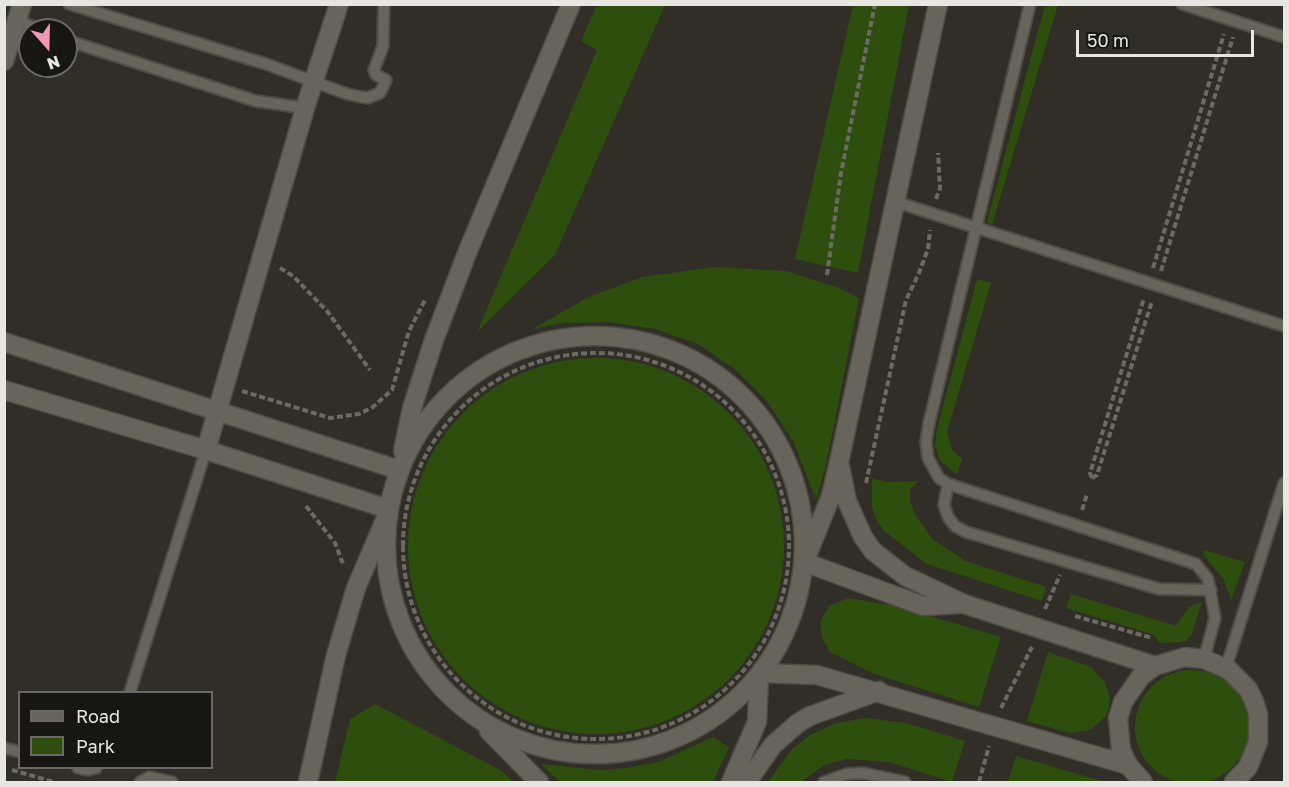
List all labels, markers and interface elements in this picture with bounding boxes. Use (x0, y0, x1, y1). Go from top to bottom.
north arrow (18, 18, 78, 78)
scale bar (1079, 18, 1258, 56)
text: 50 m (1087, 29, 1129, 51)
text: N (44, 52, 63, 75)
legend (18, 691, 213, 769)
text: Road (76, 705, 120, 727)
text: Park (76, 735, 115, 757)

